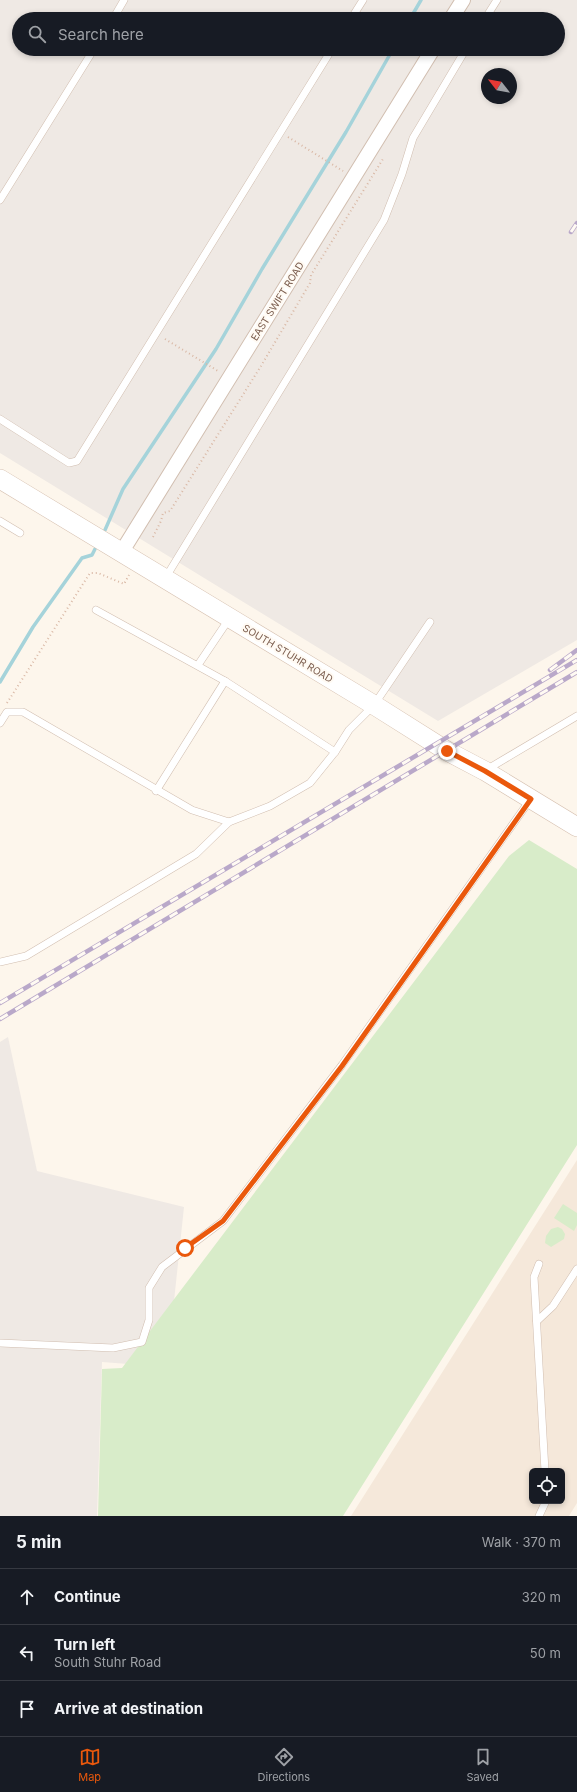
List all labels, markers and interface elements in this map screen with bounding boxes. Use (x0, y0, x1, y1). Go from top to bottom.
search box (12, 12, 565, 56)
icon: search (26, 23, 48, 45)
text: Search here (58, 25, 144, 44)
north arrow (481, 68, 517, 104)
street label: EAST SWIFT ROAD (248, 259, 306, 343)
street label: SOUTH STUHR ROAD (241, 621, 335, 685)
route end (438, 742, 456, 760)
route start (176, 1239, 194, 1257)
map controls (529, 1468, 565, 1504)
button: locate (529, 1468, 565, 1504)
text: 5 min (16, 1532, 62, 1552)
text: Walk · 370 m (482, 1534, 561, 1550)
icon: ahead (16, 1586, 38, 1608)
text: Continue (54, 1587, 121, 1606)
text: 320 m (522, 1589, 561, 1605)
text: Turn left (54, 1635, 115, 1654)
icon: left (16, 1642, 38, 1664)
text: 50 m (530, 1645, 561, 1661)
text: South Stuhr Road (54, 1654, 161, 1670)
icon: arrive (16, 1698, 38, 1720)
text: Arrive at destination (54, 1699, 203, 1718)
tab: Map (78, 1746, 101, 1784)
tab: Directions (258, 1746, 310, 1784)
tab: Saved (467, 1746, 499, 1784)

